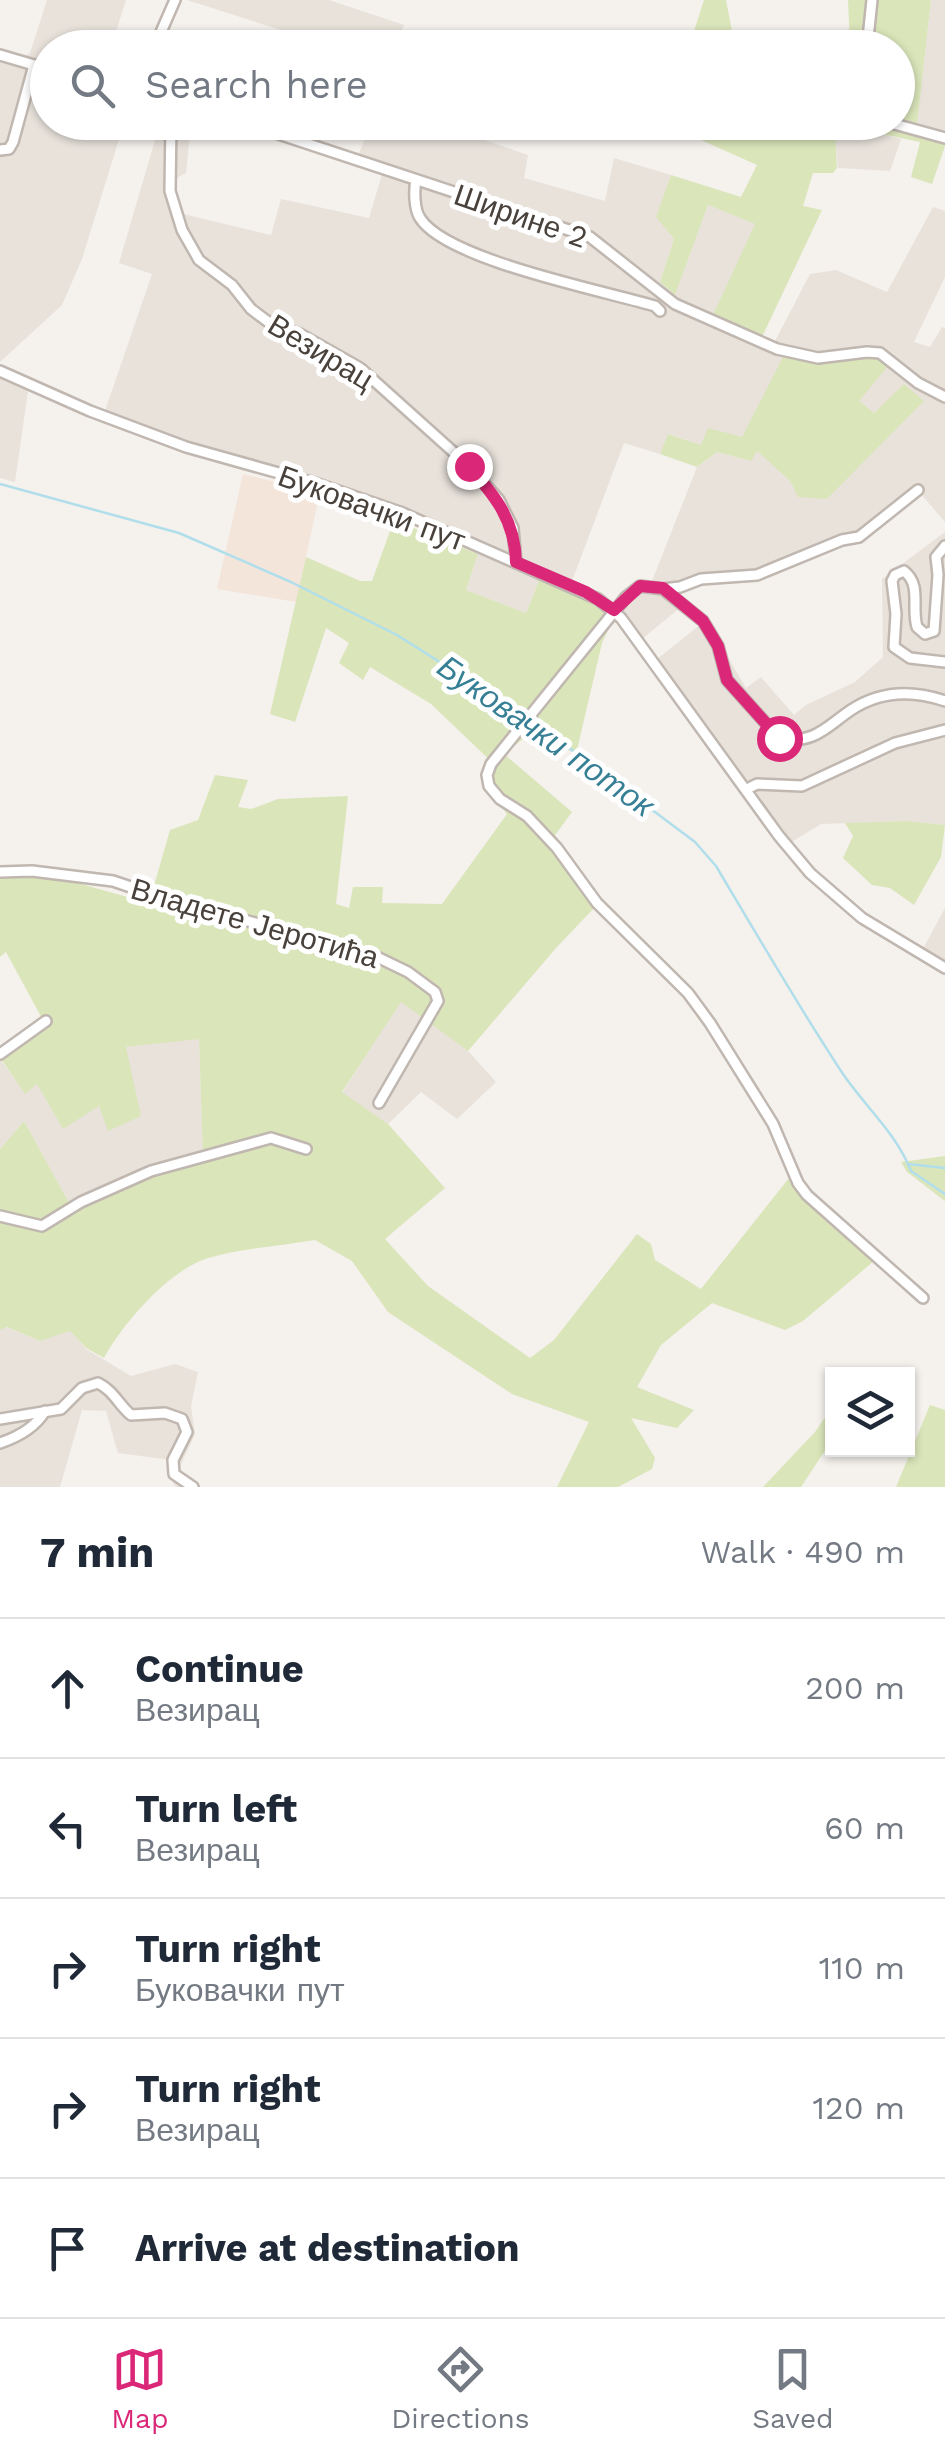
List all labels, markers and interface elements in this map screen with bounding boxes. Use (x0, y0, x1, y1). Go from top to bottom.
search box (30, 30, 915, 140)
icon: search (65, 58, 120, 113)
text: Search here (145, 63, 368, 107)
street label: Ширине 2 (450, 177, 592, 255)
street label: Везирац (262, 307, 380, 397)
route end (447, 444, 493, 490)
street label: Буковачки пут (274, 458, 471, 558)
water label: Буковачки поток (430, 647, 663, 826)
route start (757, 716, 803, 762)
street label: Владете Јеротића (127, 871, 383, 975)
map controls (825, 1367, 915, 1457)
button: layers (825, 1367, 915, 1457)
text: 7 min (40, 1528, 154, 1577)
text: Walk · 490 m (701, 1533, 905, 1571)
text: Continue (135, 1647, 304, 1691)
icon: ahead (40, 1661, 95, 1716)
text: 200 m (805, 1669, 905, 1707)
text: Везирац (135, 1691, 260, 1729)
text: Turn left (135, 1787, 297, 1831)
icon: left (40, 1801, 95, 1856)
text: 60 m (824, 1809, 905, 1847)
text: Везирац (135, 1831, 260, 1869)
text: Turn right (135, 1927, 321, 1971)
icon: right (40, 1941, 95, 1996)
text: 110 m (819, 1949, 905, 1987)
text: Буковачки пут (135, 1971, 345, 2009)
text: Turn right (135, 2067, 321, 2111)
icon: right (40, 2081, 95, 2136)
text: 120 m (813, 2089, 905, 2127)
text: Везирац (135, 2111, 260, 2149)
icon: arrive (40, 2221, 95, 2276)
text: Arrive at destination (135, 2226, 520, 2270)
tab: Map (111, 2342, 169, 2435)
tab: Directions (391, 2342, 530, 2435)
tab: Saved (752, 2342, 834, 2435)

